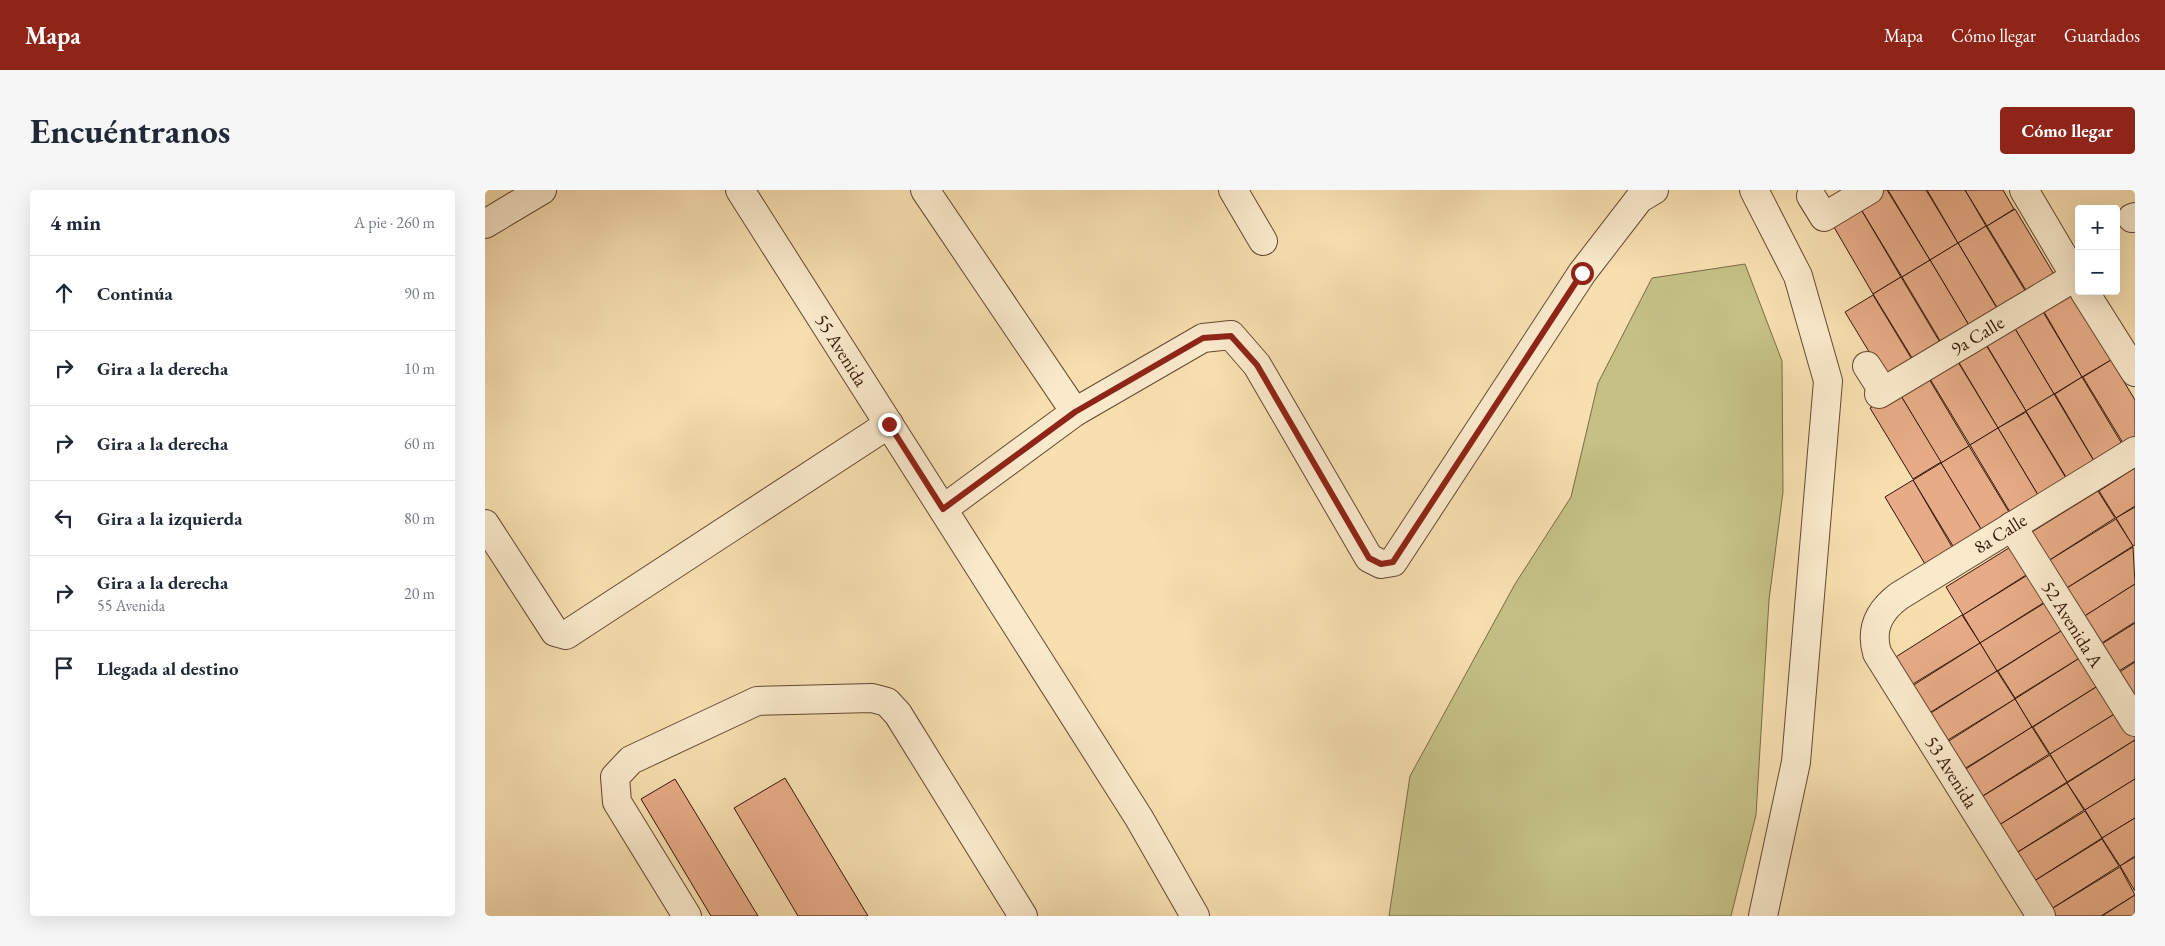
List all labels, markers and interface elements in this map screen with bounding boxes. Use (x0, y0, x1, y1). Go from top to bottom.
text: Mapa (25, 20, 81, 51)
text: Mapa (1884, 24, 1923, 47)
text: Cómo llegar (1951, 24, 2036, 47)
text: Guardados (2064, 24, 2140, 47)
button: Cómo llegar (2000, 107, 2135, 154)
text: Encuéntranos (30, 108, 230, 153)
map controls (2075, 205, 2120, 295)
button: + (2075, 205, 2120, 250)
text: 4 min (50, 209, 101, 236)
text: A pie · 260 m (354, 212, 435, 233)
button: − (2075, 250, 2120, 295)
route start (1571, 262, 1594, 285)
icon: ahead (50, 279, 78, 307)
text: Continúa (97, 281, 173, 306)
text: 90 m (404, 283, 435, 304)
street label: 55 Avenida (810, 309, 874, 392)
street label: 9a Calle (1946, 310, 2009, 361)
icon: right (50, 354, 78, 382)
text: Gira a la derecha (97, 356, 228, 381)
text: 10 m (404, 358, 435, 379)
route end (878, 413, 901, 436)
icon: right (50, 429, 78, 457)
text: Gira a la derecha (97, 431, 228, 456)
text: 60 m (404, 433, 435, 454)
icon: left (50, 504, 78, 532)
text: Gira a la izquierda (97, 506, 243, 531)
street label: 8a Calle (1969, 507, 2032, 559)
text: 80 m (404, 508, 435, 529)
text: Gira a la derecha (97, 570, 228, 595)
street label: 52 Avenida A (2036, 576, 2110, 673)
icon: right (50, 579, 78, 607)
text: 20 m (404, 583, 435, 604)
text: 55 Avenida (97, 595, 165, 616)
icon: arrive (50, 654, 78, 682)
text: Llegada al destino (97, 656, 239, 681)
street label: 53 Avenida (1920, 731, 1984, 814)

